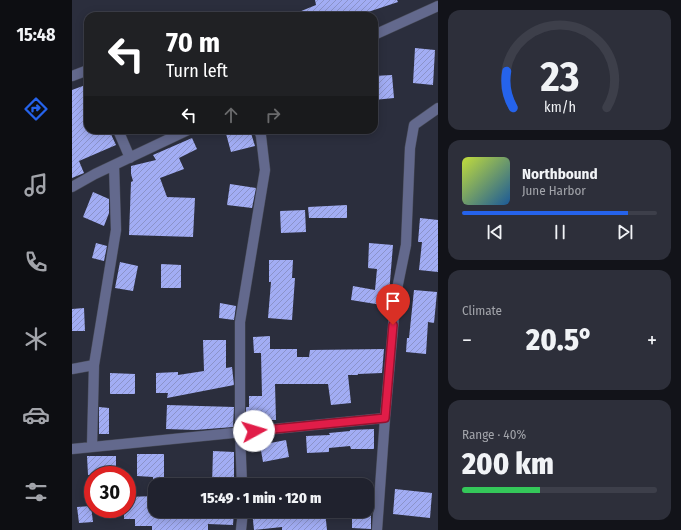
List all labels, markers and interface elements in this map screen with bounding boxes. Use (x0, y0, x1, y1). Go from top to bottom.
text: 15:48 (16, 24, 56, 46)
text: 70 m (166, 26, 220, 59)
icon: left (100, 28, 152, 80)
text: 23 (539, 52, 579, 102)
text: Turn left (166, 60, 228, 82)
icon: directions (22, 95, 50, 123)
text: km/h (544, 99, 575, 116)
icon: left (178, 104, 200, 126)
icon: ahead (220, 104, 242, 126)
icon: right (262, 104, 284, 126)
text: Northbound (522, 165, 598, 183)
icon: music (22, 171, 50, 199)
text: June Harbor (522, 183, 586, 198)
icon: previous (484, 221, 506, 243)
icon: pause (549, 221, 571, 243)
icon: next (614, 221, 636, 243)
icon: phone (22, 248, 50, 276)
pin (376, 284, 410, 325)
icon: arrive (382, 290, 404, 312)
text: Climate (462, 303, 502, 318)
text: 20.5° (526, 322, 593, 358)
icon: climate (22, 325, 50, 353)
text: − (462, 327, 472, 354)
text: + (647, 327, 657, 354)
icon: car (22, 401, 50, 429)
position arrow (233, 410, 275, 452)
text: Range · 40% (462, 427, 526, 442)
text: 200 km (462, 446, 554, 482)
speed limit sign: 30 (84, 466, 136, 518)
icon: filters (22, 478, 50, 506)
text: 15:49 · 1 min · 120 m (201, 489, 321, 507)

